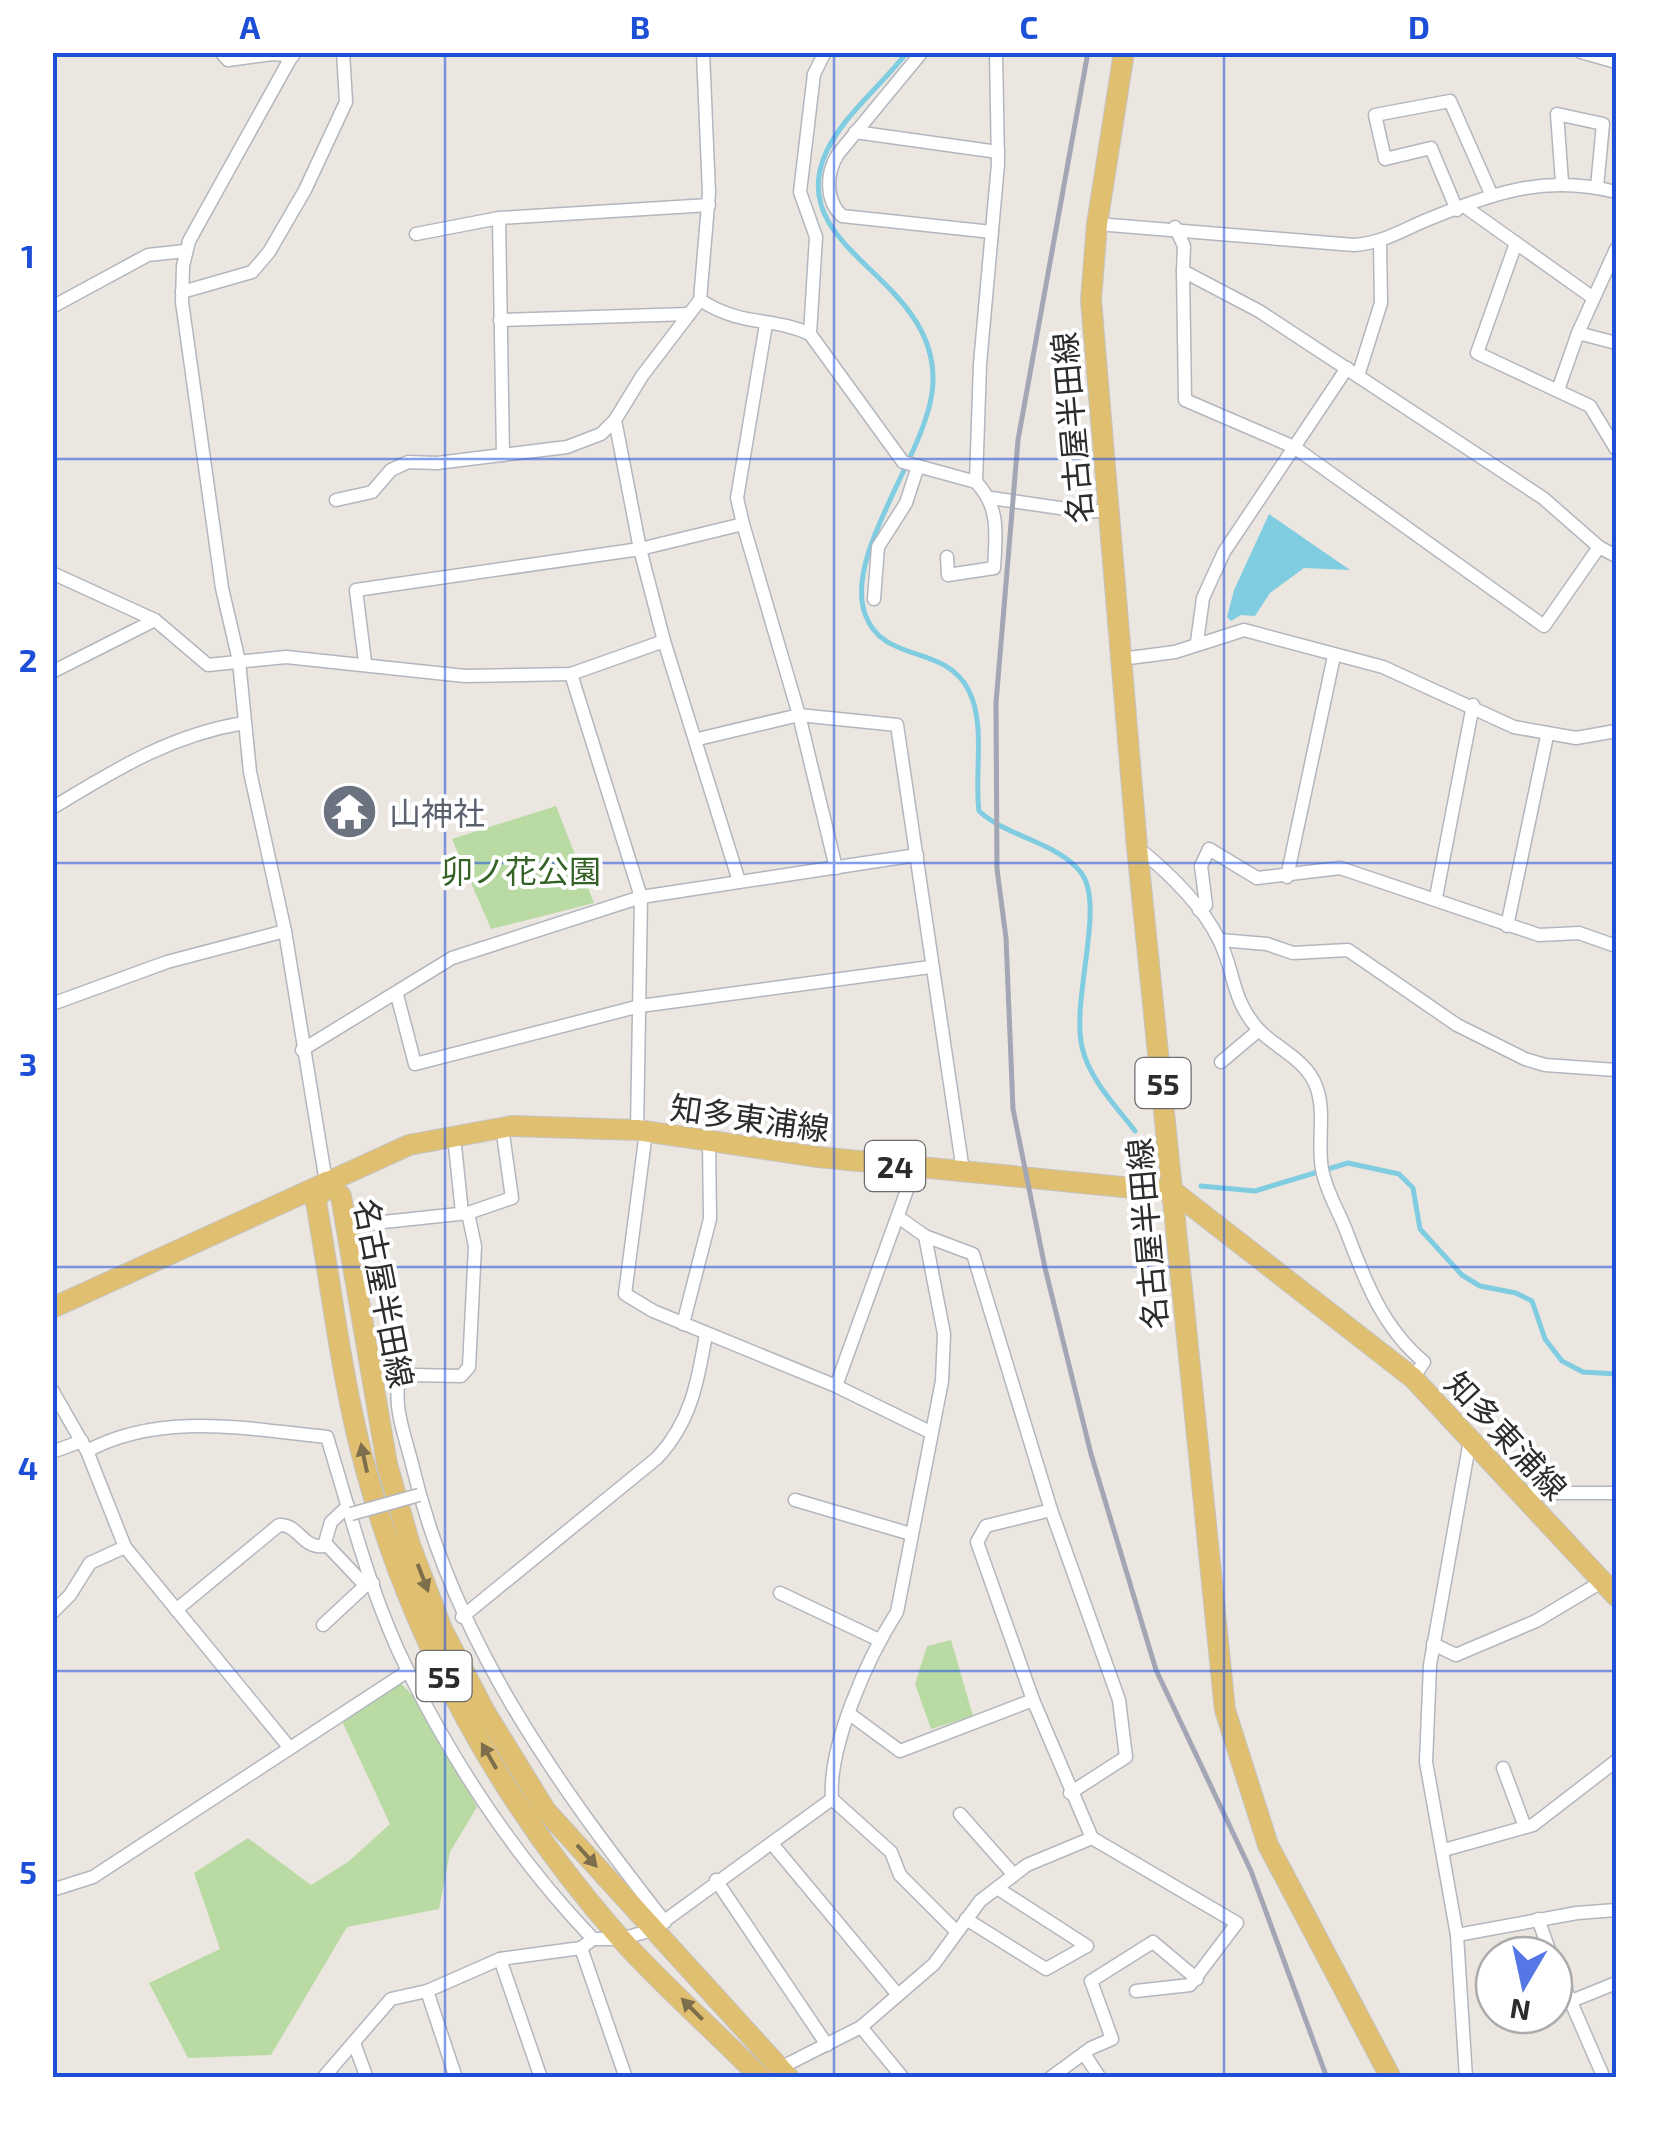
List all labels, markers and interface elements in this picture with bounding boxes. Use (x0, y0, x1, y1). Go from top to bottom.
text: A (240, 7, 261, 45)
text: B (630, 7, 650, 45)
text: C (1020, 7, 1038, 45)
text: D (1408, 7, 1430, 45)
text: 1 (21, 236, 35, 274)
street label: 名古屋半田線 (1044, 331, 1098, 525)
text: 2 (19, 640, 37, 678)
temple icon: 山神社 (320, 782, 380, 842)
place label: 山神社 (389, 793, 485, 831)
park label: 卯ノ花公園 (441, 851, 601, 889)
text: 3 (19, 1044, 37, 1082)
road number: 55 (1136, 1058, 1190, 1108)
street label: 知多東浦線 (668, 1087, 832, 1147)
street label: 名古屋半田線 (1119, 1137, 1173, 1331)
road number: 24 (865, 1141, 925, 1191)
street label: 名古屋半田線 (348, 1195, 422, 1391)
street label: 知多東浦線 (1439, 1364, 1575, 1506)
one-way arrow (355, 1442, 371, 1473)
text: 4 (18, 1448, 38, 1486)
one-way arrow (415, 1564, 431, 1594)
road number: 55 (416, 1651, 472, 1701)
one-way arrow (481, 1742, 498, 1770)
one-way arrow (575, 1843, 597, 1868)
text: 5 (19, 1852, 37, 1890)
north arrow (1474, 1935, 1574, 2035)
text: N (1507, 1992, 1533, 2029)
one-way arrow (680, 1997, 704, 2021)

